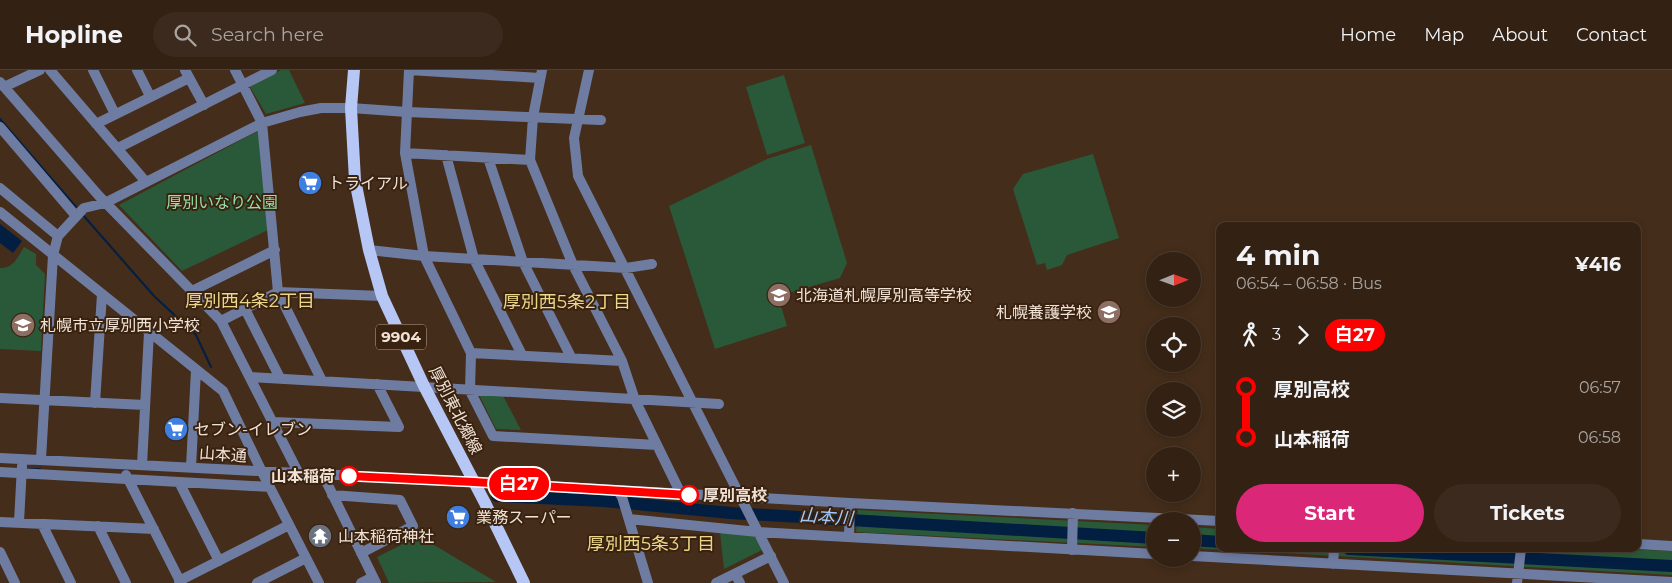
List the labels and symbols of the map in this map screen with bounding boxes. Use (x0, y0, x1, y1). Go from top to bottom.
supermarket icon: トライアル (297, 170, 323, 196)
place label: トライアル (328, 174, 408, 193)
park label: 厚別いなり公園 (166, 193, 278, 212)
north arrow (1146, 252, 1201, 308)
school or university icon: 北海道札幌厚別高等学校 (766, 282, 792, 308)
place label: 北海道札幌厚別高等学校 (796, 286, 972, 305)
district label: 厚別西4条2丁目 (185, 290, 315, 312)
district label: 厚別西5条2丁目 (503, 291, 631, 313)
school or university icon: 札幌養護学校 (1096, 299, 1122, 325)
place label: 札幌養護学校 (996, 303, 1092, 322)
school or university icon: 札幌市立厚別西小学校 (10, 312, 36, 338)
place label: 札幌市立厚別西小学校 (40, 316, 200, 335)
road number: 9904 (376, 324, 426, 350)
street label: 厚別東北郷線 (425, 363, 486, 457)
supermarket icon: セブン-イレブン (163, 416, 189, 442)
place label: セブン-イレブン (194, 420, 312, 439)
street label: 山本通 (198, 443, 248, 466)
marker: 山本稲荷 (339, 466, 359, 486)
place label: 山本稲荷 (271, 467, 335, 486)
line badge: 白27 (490, 468, 548, 500)
marker: 厚別高校 (679, 485, 699, 505)
place label: 厚別高校 (703, 486, 767, 505)
supermarket icon: 業務スーパー (445, 504, 471, 530)
water label: 山本川 (798, 504, 856, 530)
place label: 業務スーパー (476, 508, 572, 527)
temple icon: 山本稲荷神社 (307, 523, 333, 549)
place label: 山本稲荷神社 (338, 527, 434, 546)
district label: 厚別西5条3丁目 (587, 533, 715, 555)

